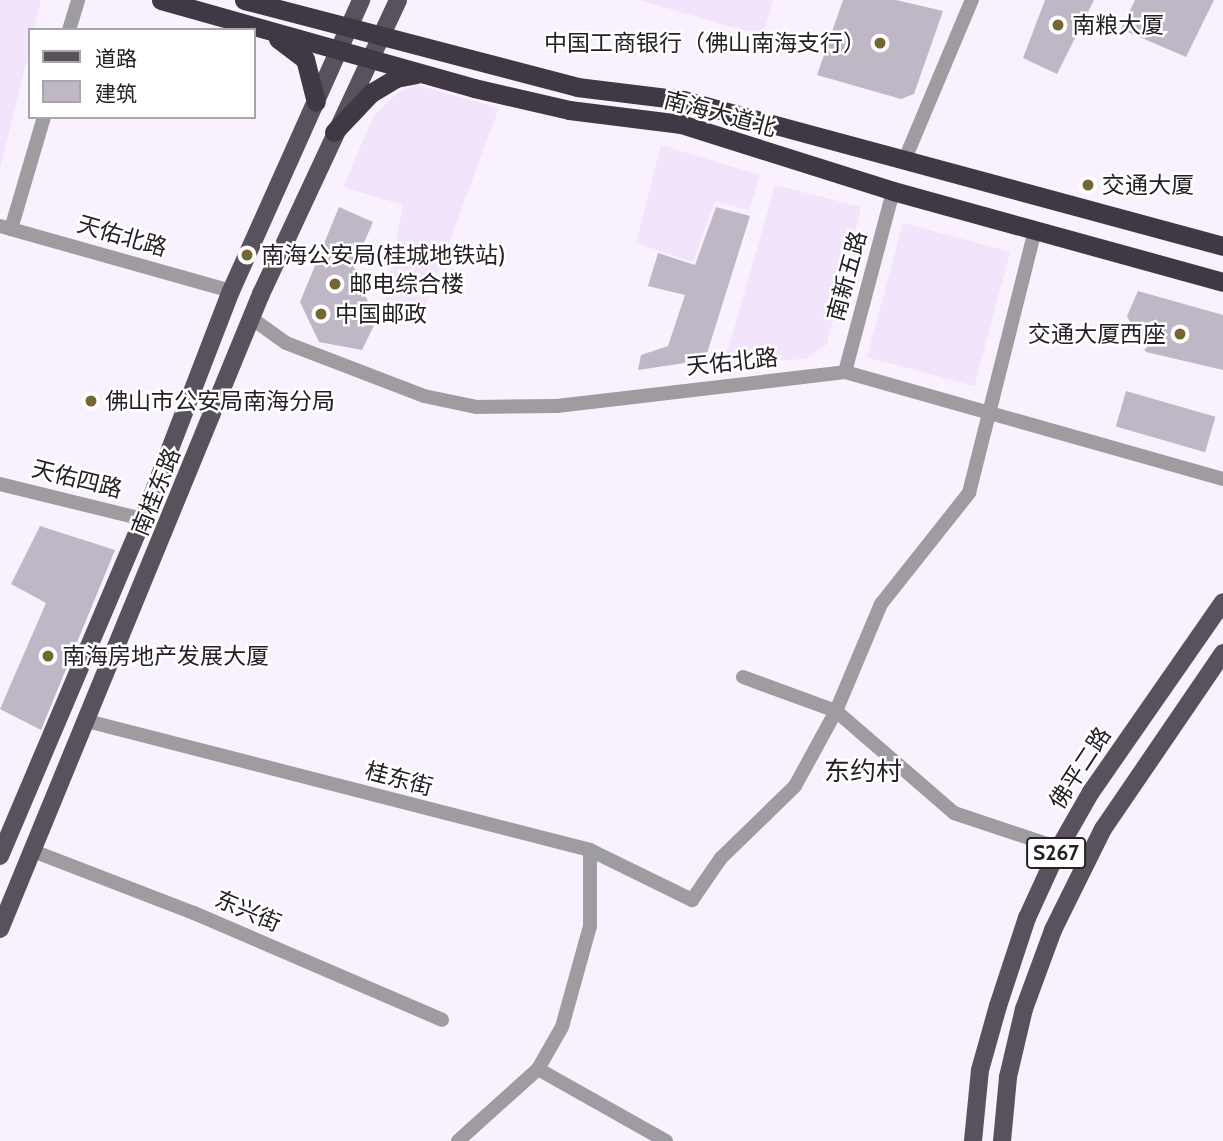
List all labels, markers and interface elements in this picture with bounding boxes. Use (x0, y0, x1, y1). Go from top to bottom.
place label: 南粮大厦 (1072, 11, 1164, 39)
marker: 南粮大厦 (1050, 17, 1066, 33)
legend (28, 28, 256, 119)
place label: 中国工商银行（佛山南海支行） (544, 29, 866, 57)
marker: 中国工商银行（佛山南海支行） (872, 35, 888, 51)
text: 道路 (95, 46, 137, 71)
text: 建筑 (95, 81, 137, 106)
street label: 南海大道北 (661, 86, 779, 142)
place label: 交通大厦 (1102, 171, 1194, 199)
marker: 交通大厦 (1080, 177, 1096, 193)
street label: 天佑北路 (74, 210, 170, 262)
street label: 南新五路 (822, 228, 872, 324)
place label: 南海公安局(桂城地铁站) (261, 241, 505, 269)
marker: 南海公安局(桂城地铁站) (239, 247, 255, 263)
place label: 邮电综合楼 (349, 270, 464, 298)
marker: 邮电综合楼 (327, 276, 343, 292)
place label: 中国邮政 (335, 300, 427, 328)
marker: 中国邮政 (313, 306, 329, 322)
place label: 交通大厦西座 (1028, 320, 1166, 348)
marker: 交通大厦西座 (1172, 326, 1188, 342)
street label: 天佑北路 (685, 343, 779, 381)
place label: 佛山市公安局南海分局 (105, 387, 335, 415)
marker: 佛山市公安局南海分局 (83, 393, 99, 409)
street label: 南桂东路 (126, 444, 186, 540)
street label: 天佑四路 (29, 454, 125, 504)
place label: 南海房地产发展大厦 (62, 642, 269, 670)
marker: 南海房地产发展大厦 (40, 648, 56, 664)
street label: 佛平二路 (1043, 722, 1117, 814)
district label: 东约村 (824, 756, 902, 788)
street label: 桂东街 (362, 757, 436, 801)
road number: S267 (1024, 836, 1088, 870)
street label: 东兴街 (211, 885, 285, 937)

